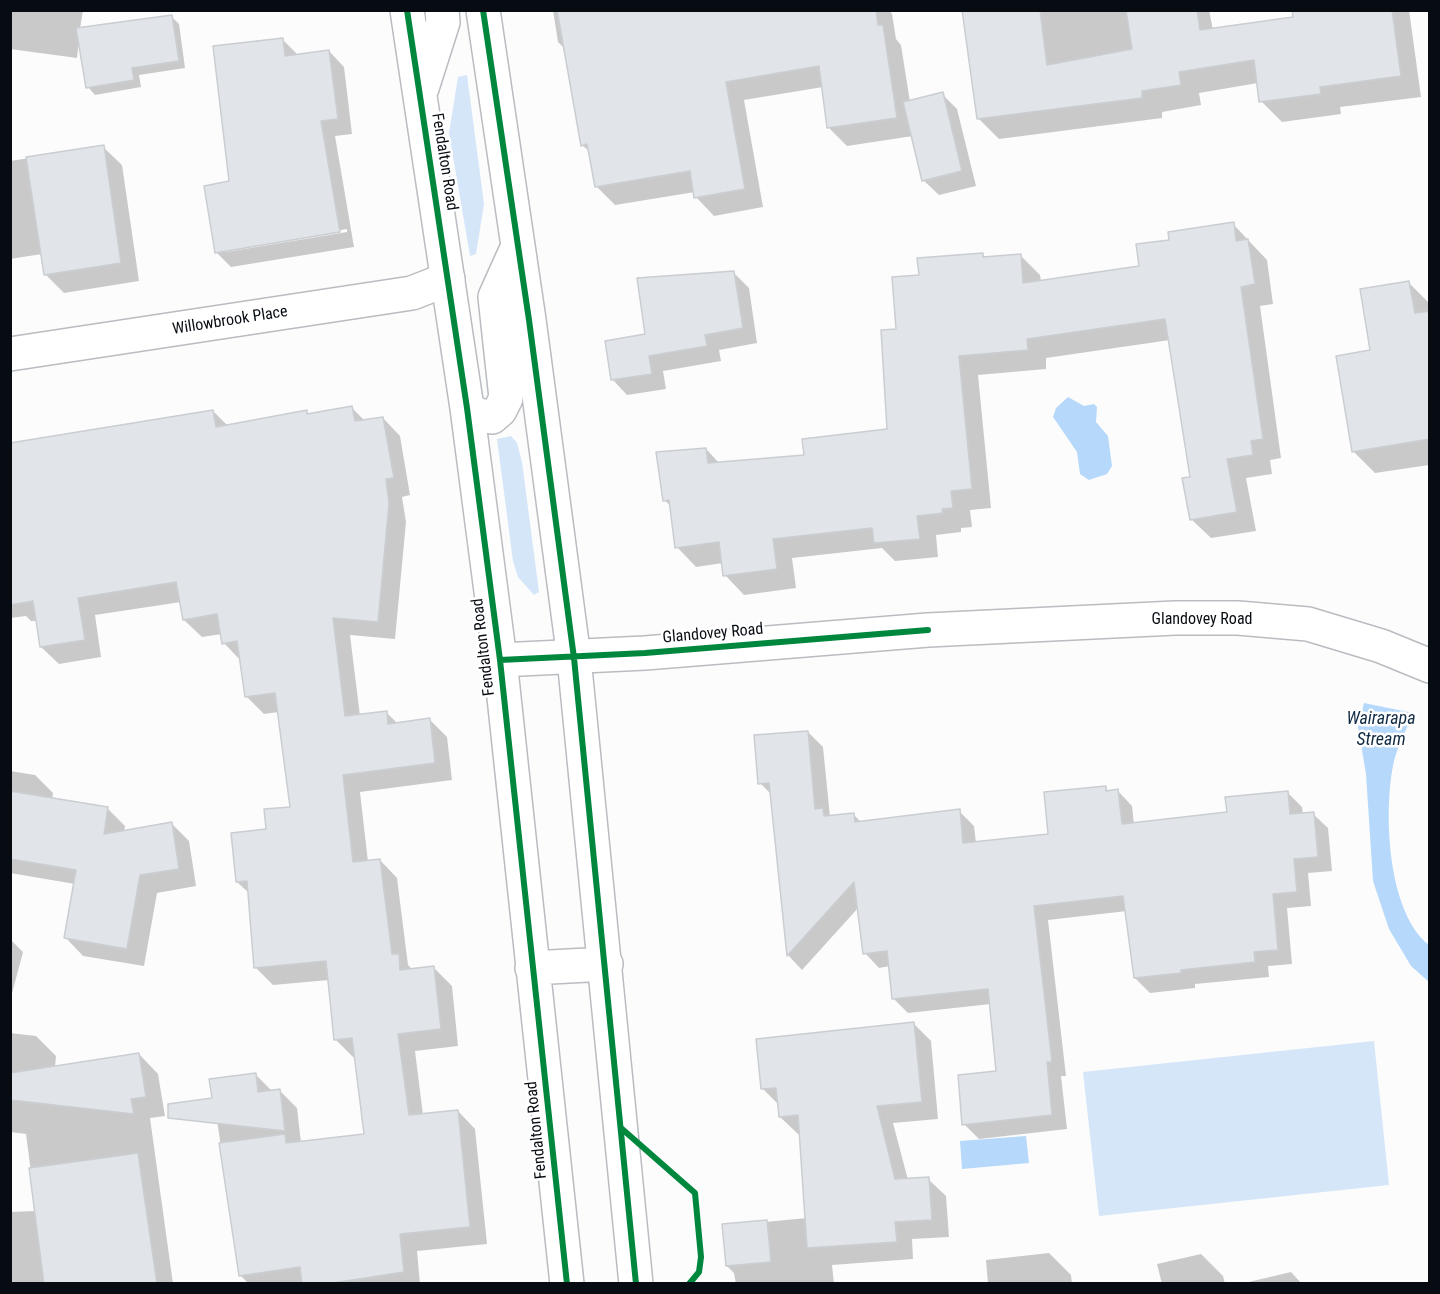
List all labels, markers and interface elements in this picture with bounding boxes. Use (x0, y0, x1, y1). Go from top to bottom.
street label: Fendalton Road (427, 112, 461, 212)
street label: Willowbrook Place (171, 302, 289, 340)
street label: Fendalton Road (468, 597, 500, 697)
street label: Glandovey Road (1152, 610, 1252, 630)
street label: Glandovey Road (662, 620, 764, 648)
water label: Wairarapa Stream (1346, 708, 1416, 750)
street label: Fendalton Road (522, 1080, 552, 1180)

